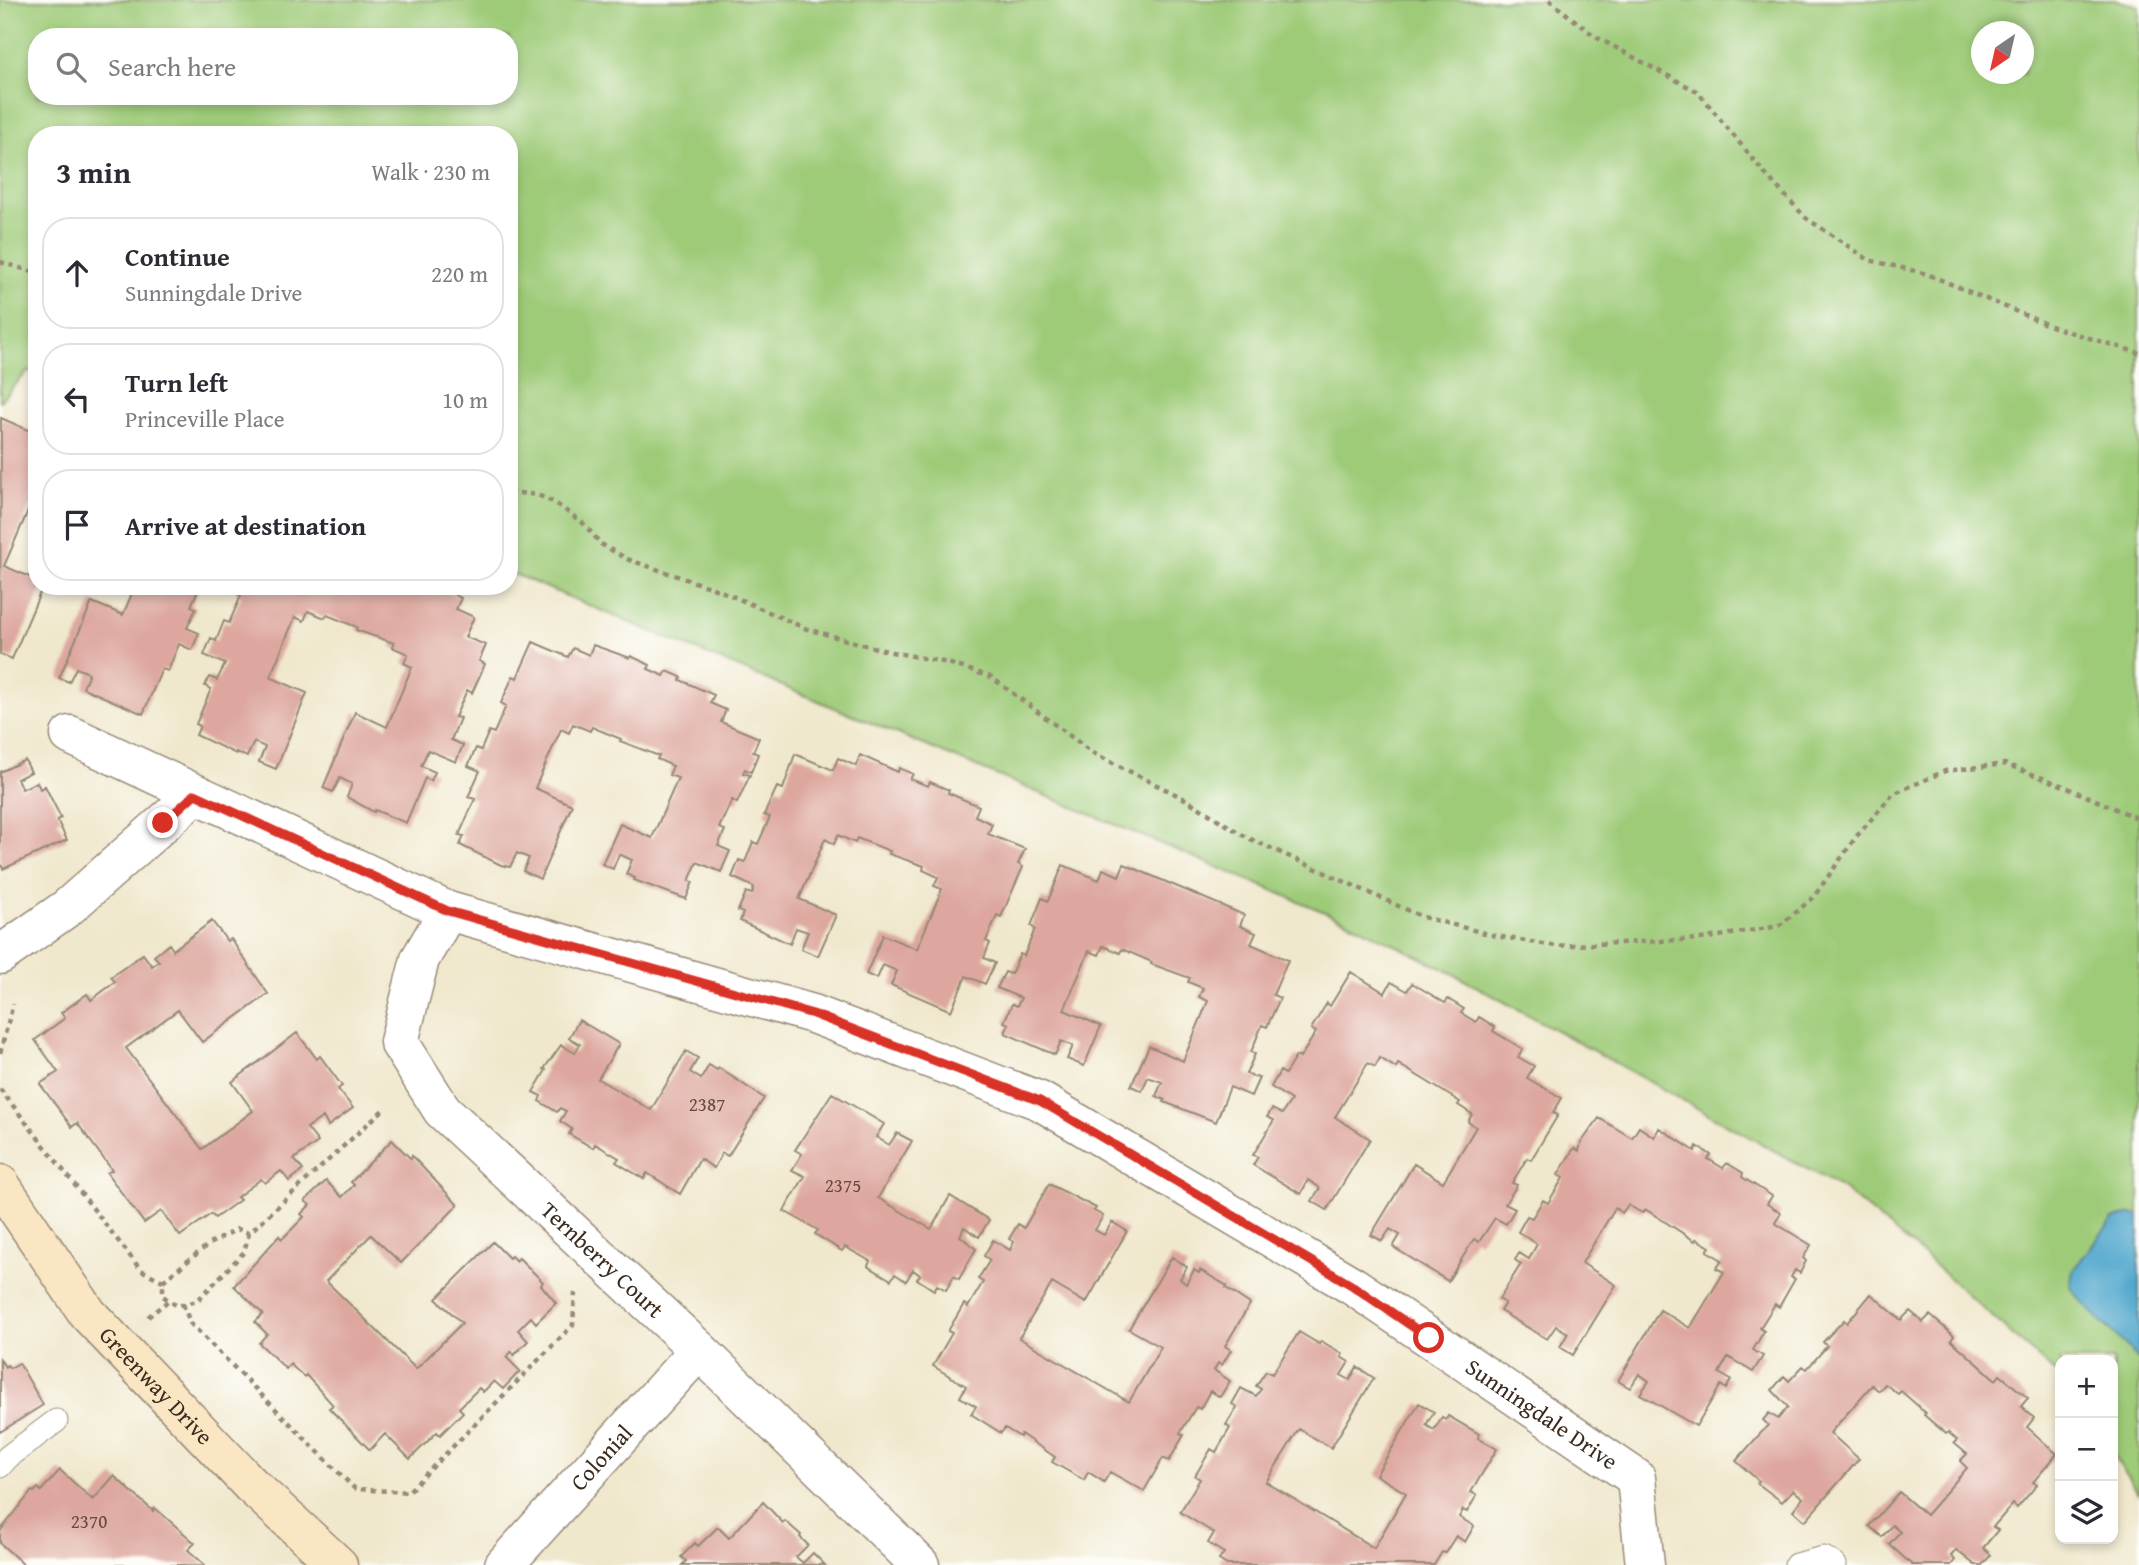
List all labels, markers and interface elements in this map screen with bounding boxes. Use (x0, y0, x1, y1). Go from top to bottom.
north arrow (1971, 21, 2034, 84)
search box (28, 28, 518, 105)
text: Search here (108, 47, 236, 86)
icon: search (52, 48, 90, 86)
text: 3 min (56, 150, 131, 194)
text: Walk · 230 m (371, 155, 490, 188)
text: Continue (125, 237, 230, 276)
icon: ahead (58, 254, 96, 292)
text: 220 m (431, 257, 488, 290)
text: Sunningdale Drive (125, 276, 302, 309)
text: Turn left (125, 363, 228, 402)
icon: left (58, 380, 96, 418)
text: 10 m (442, 383, 488, 416)
text: Princeville Place (125, 402, 285, 435)
icon: arrive (58, 506, 96, 544)
text: Arrive at destination (125, 506, 366, 545)
route end (147, 807, 178, 838)
house number: 2387 (689, 1090, 725, 1118)
house number: 2375 (825, 1171, 861, 1199)
street label: Ternberry Court (534, 1193, 672, 1325)
street label: Greenway Drive (92, 1319, 221, 1452)
route start (1413, 1322, 1444, 1353)
street label: Sunningdale Drive (1459, 1350, 1625, 1477)
map controls (2055, 1355, 2118, 1544)
button: + (2055, 1355, 2118, 1418)
street label: Colonial (562, 1417, 640, 1498)
button: − (2055, 1418, 2118, 1481)
button: layers (2055, 1481, 2118, 1544)
house number: 2370 (71, 1507, 107, 1535)

